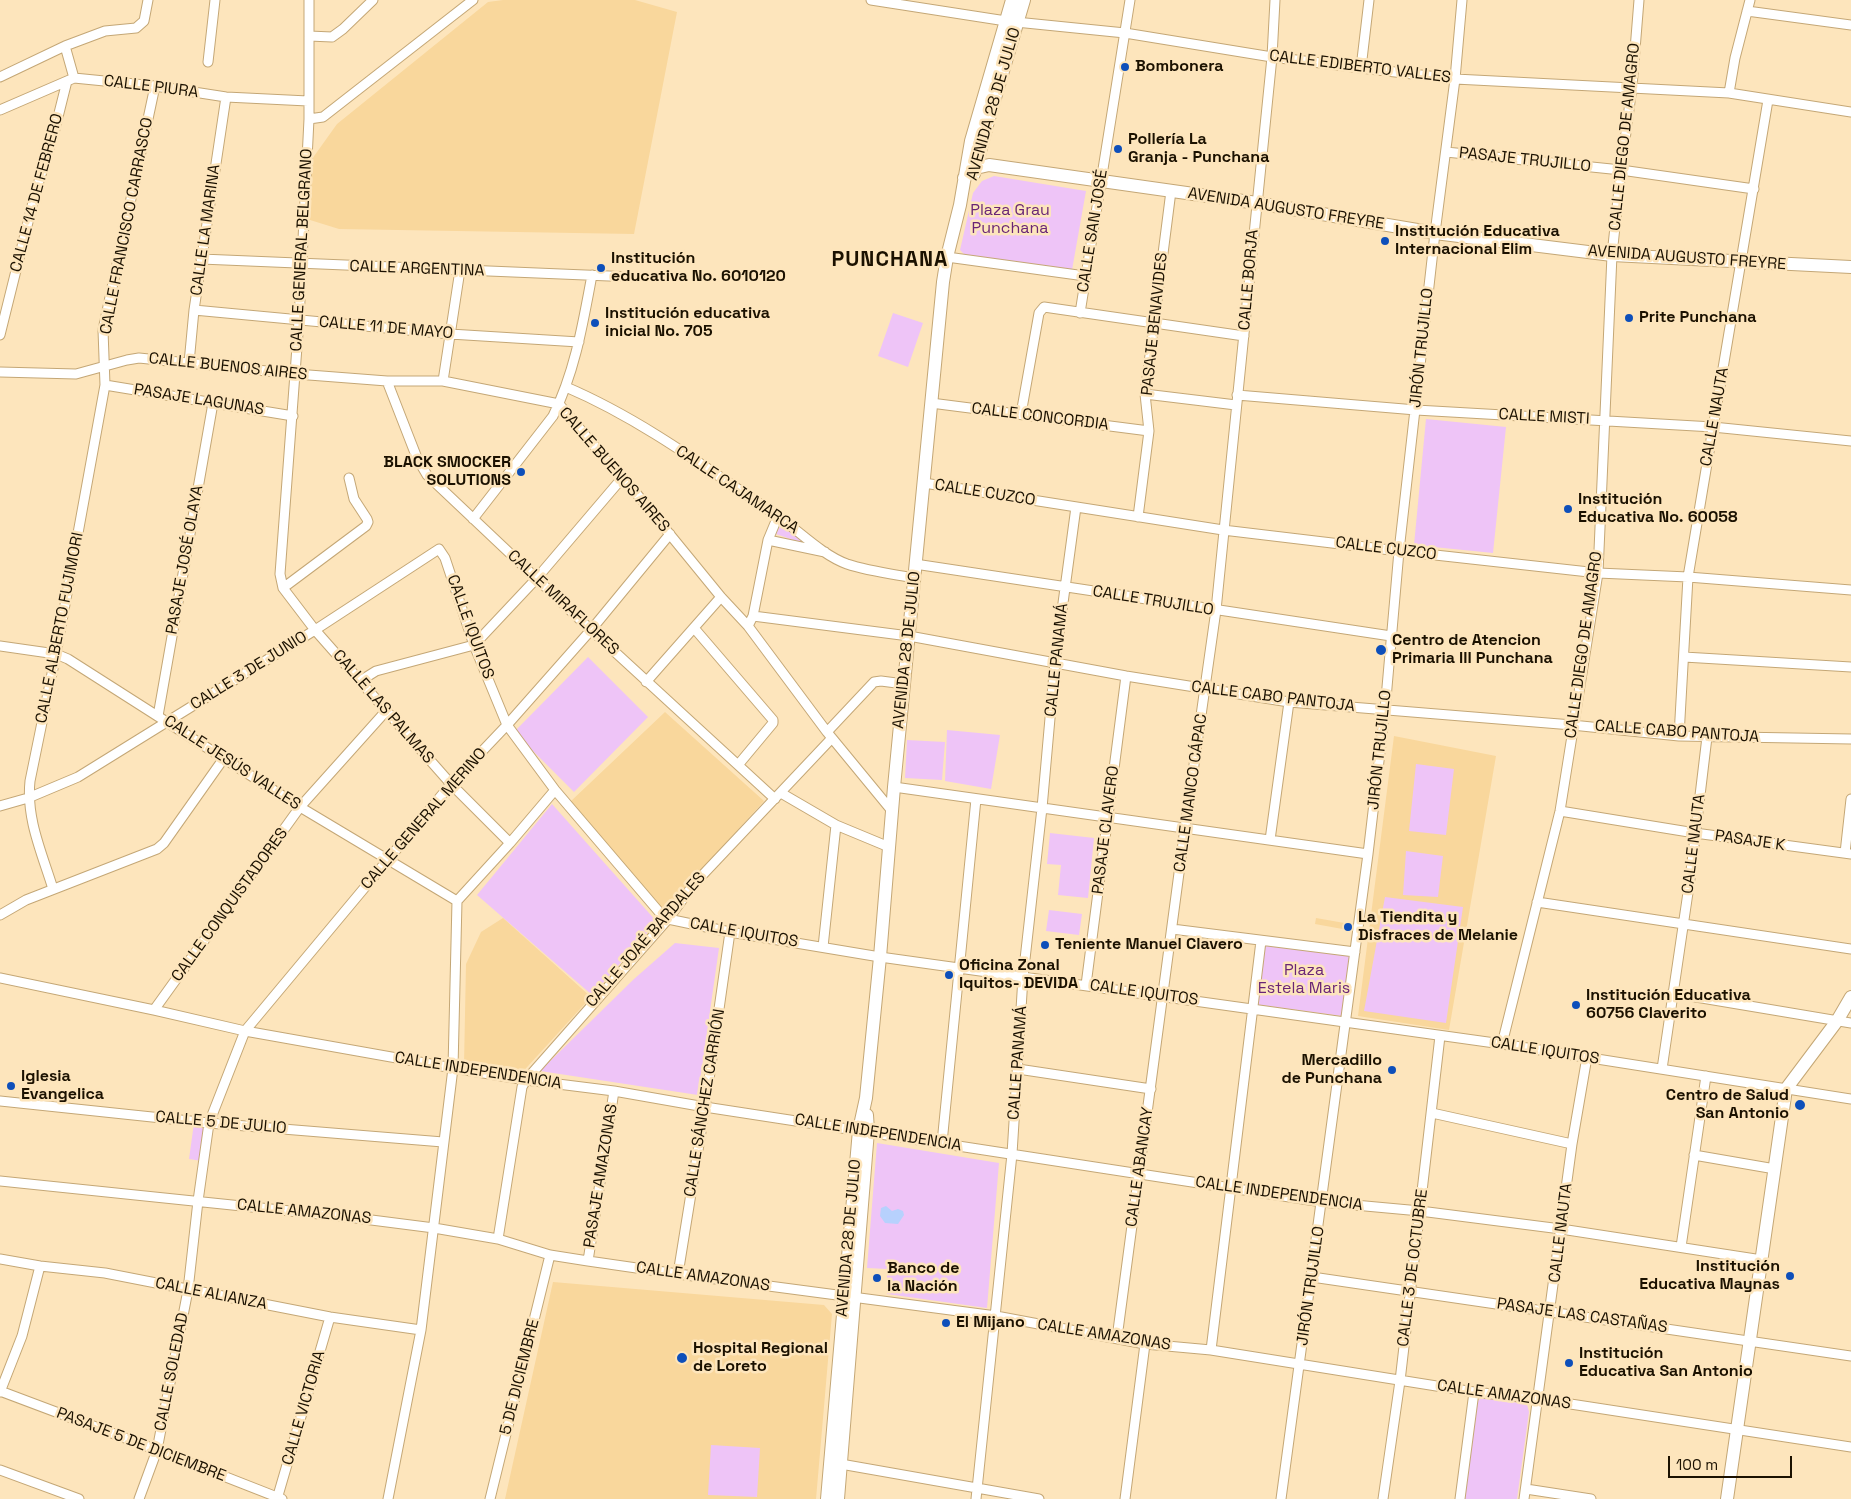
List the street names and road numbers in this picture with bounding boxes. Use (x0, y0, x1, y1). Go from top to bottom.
street label: AVENIDA 28 DE JULIO (963, 25, 1025, 183)
street label: CALLE DIEGO DE AMAGRO (1606, 42, 1644, 232)
street label: CALLE EDIBERTO VALLES (1268, 46, 1452, 88)
street label: CALLE PIURA (103, 72, 199, 102)
street label: CALLE 14 DE FEBRERO (7, 112, 67, 274)
street label: CALLE FRANCISCO CARRASCO (97, 116, 157, 336)
street label: PASAJE TRUJILLO (1458, 144, 1592, 176)
street label: CALLE GENERAL BELGRANO (287, 148, 317, 352)
street label: CALLE LA MARINA (187, 163, 225, 297)
street label: CALLE SAN JOSÉ (1074, 168, 1112, 294)
street label: AVENIDA AUGUSTO FREYRE (1186, 184, 1386, 234)
street label: CALLE BORJA (1235, 229, 1263, 331)
street label: AVENIDA AUGUSTO FREYRE (1587, 241, 1787, 275)
street label: PASAJE BENAVIDES (1138, 251, 1172, 397)
street label: CALLE ARGENTINA (349, 257, 485, 281)
street label: JIRÓN TRUJILLO (1406, 287, 1438, 409)
street label: CALLE 11 DE MAYO (318, 313, 454, 343)
street label: CALLE BUENOS AIRES (148, 349, 308, 385)
street label: CALLE NAUTA (1697, 366, 1733, 468)
street label: PASAJE LAGUNAS (133, 380, 265, 420)
street label: CALLE CONCORDIA (970, 399, 1110, 435)
street label: CALLE BUENOS AIRES (555, 404, 673, 536)
street label: CALLE MISTI (1498, 405, 1590, 429)
street label: CALLE CAJAMARCA (672, 442, 802, 538)
street label: CALLE CUZCO (933, 476, 1037, 510)
street label: PASAJE JOSÉ OLAYA (162, 484, 208, 636)
street label: CALLE ALBERTO FUJIMORI (32, 531, 88, 725)
street label: CALLE CUZCO (1334, 533, 1438, 565)
street label: CALLE MIRAFLORES (503, 546, 623, 660)
street label: CALLE DIEGO DE AMAGRO (1561, 550, 1607, 740)
street label: AVENIDA 28 DE JULIO (889, 570, 925, 730)
street label: CALLE IQUITOS (442, 572, 498, 682)
street label: CALLE TRUJILLO (1091, 582, 1215, 620)
street label: CALLE PANAMÁ (1041, 602, 1073, 718)
street label: CALLE 3 DE JUNIO (187, 627, 311, 715)
street label: CALLE LAS PALMAS (328, 646, 438, 768)
street label: CALLE CABO PANTOJA (1190, 677, 1356, 717)
street label: JIRÓN TRUJILLO (1364, 689, 1396, 811)
street label: CALLE JESÚS VALLES (160, 712, 304, 814)
street label: CALLE MANCO CÁPAC (1170, 713, 1212, 873)
street label: CALLE CABO PANTOJA (1594, 717, 1760, 747)
street label: CALLE GENERAL MERINO (357, 744, 491, 894)
street label: PASAJE CLAVERO (1089, 765, 1123, 895)
street label: CALLE NAUTA (1678, 793, 1710, 895)
street label: CALLE CONQUISTADORES (168, 824, 292, 986)
street label: PASAJE K (1714, 827, 1786, 855)
street label: CALLE JOAÉ BARDALES (582, 869, 710, 1011)
street label: CALLE IQUITOS (688, 914, 800, 952)
street label: CALLE IQUITOS (1088, 976, 1200, 1010)
street label: CALLE PANAMÁ (1004, 1005, 1032, 1121)
street label: CALLE SÁNCHEZ CARRIÓN (681, 1008, 729, 1198)
street label: CALLE IQUITOS (1489, 1033, 1601, 1069)
street label: CALLE INDEPENDENCIA (393, 1048, 563, 1094)
street label: PASAJE AMAZONAS (580, 1103, 622, 1249)
street label: CALLE ABANCAY (1122, 1106, 1158, 1228)
street label: CALLE 5 DE JULIO (155, 1108, 287, 1138)
street label: CALLE INDEPENDENCIA (793, 1110, 963, 1156)
street label: AVENIDA 28 DE JULIO (833, 1158, 865, 1318)
street label: CALLE INDEPENDENCIA (1194, 1173, 1364, 1215)
street label: CALLE NAUTA (1545, 1182, 1577, 1284)
street label: CALLE 3 DE OCTUBRE (1394, 1188, 1432, 1348)
street label: CALLE AMAZONAS (236, 1195, 372, 1229)
street label: JIRÓN TRUJILLO (1293, 1225, 1329, 1347)
street label: CALLE AMAZONAS (635, 1258, 771, 1296)
street label: CALLE ALIANZA (153, 1274, 269, 1314)
street label: PASAJE LAS CASTAÑAS (1495, 1295, 1669, 1337)
street label: CALLE SOLEDAD (151, 1311, 193, 1433)
street label: CALLE AMAZONAS (1036, 1315, 1172, 1355)
street label: 5 DE DICIEMBRE (496, 1317, 544, 1437)
street label: CALLE VICTORIA (278, 1348, 330, 1468)
street label: CALLE AMAZONAS (1436, 1376, 1572, 1414)
street label: PASAJE 5 DE DICIEMBRE (54, 1404, 228, 1486)

